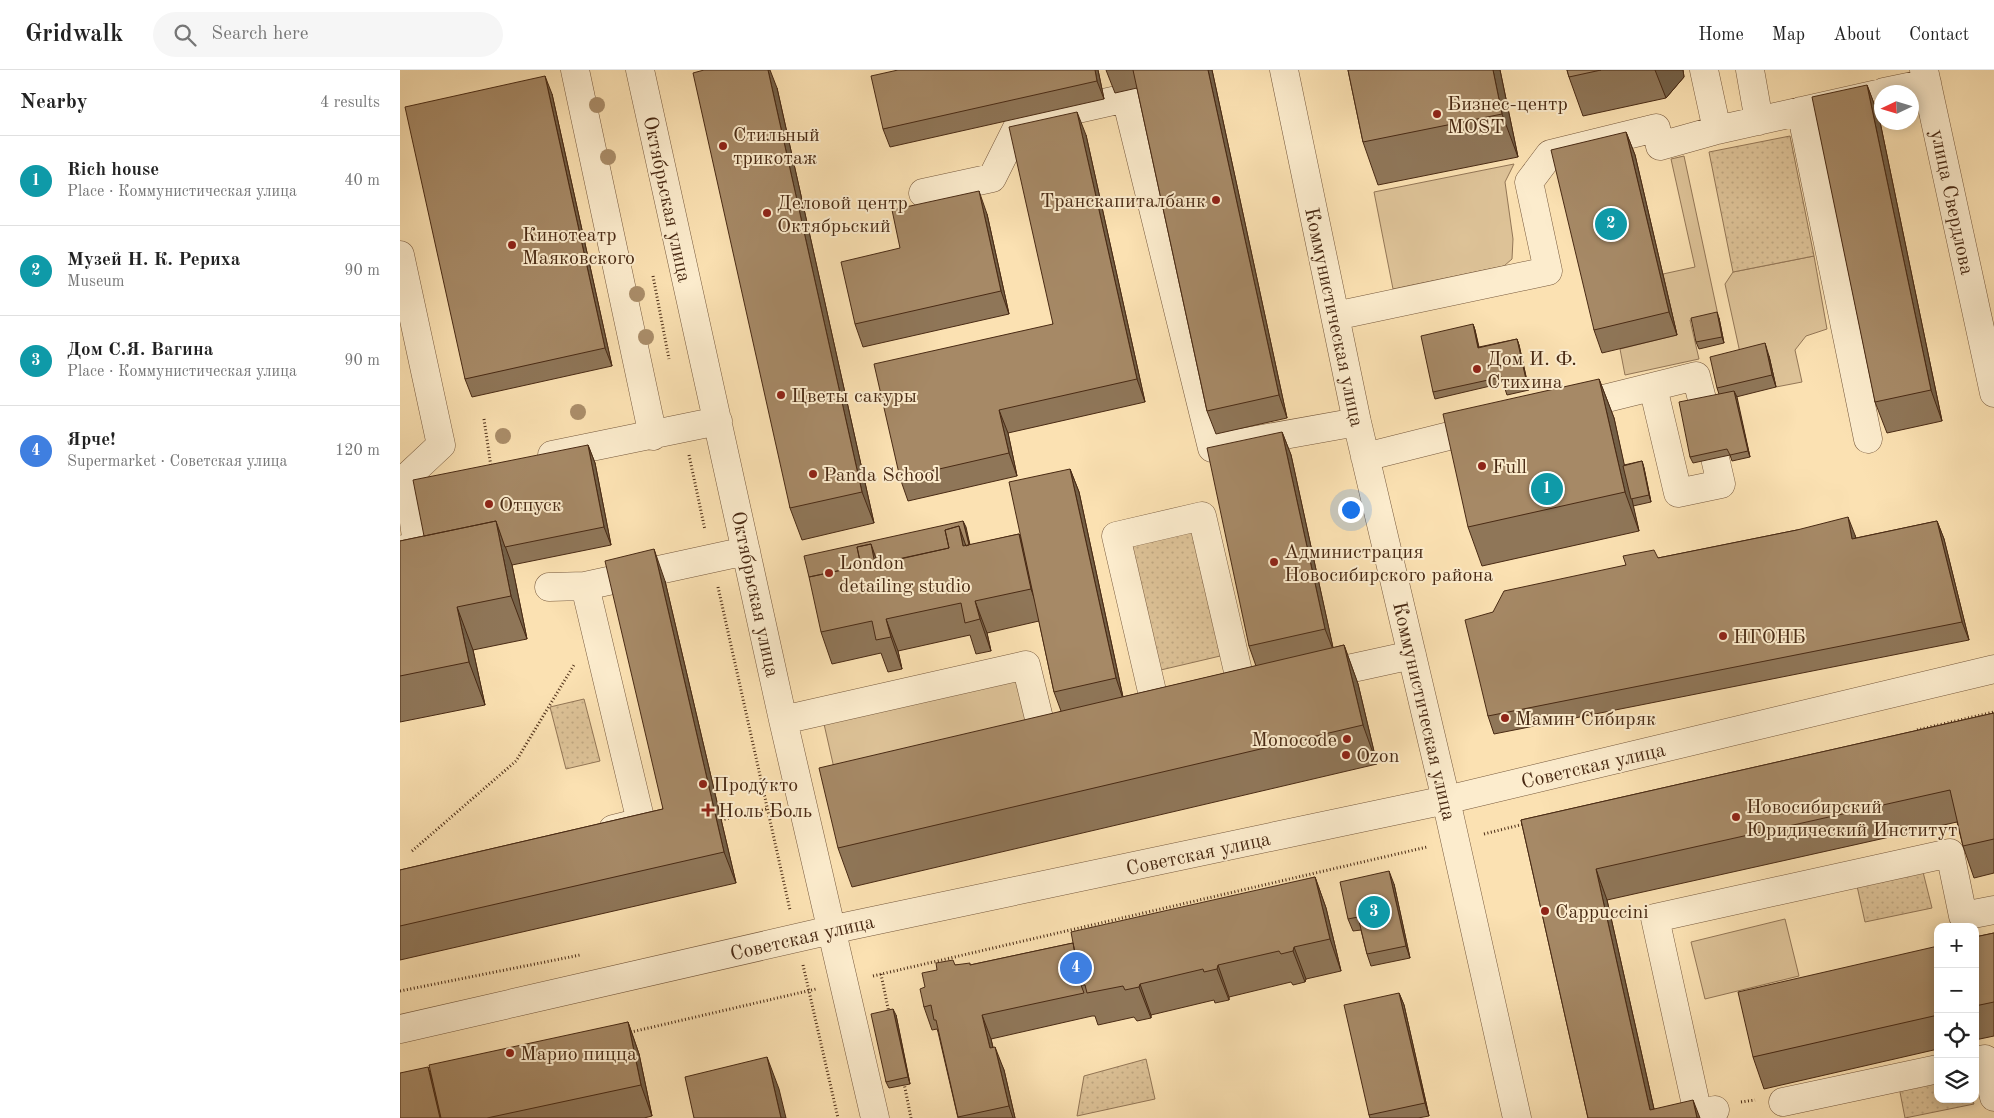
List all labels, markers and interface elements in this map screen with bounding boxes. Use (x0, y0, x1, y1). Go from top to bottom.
search box (153, 12, 503, 57)
icon: search (171, 21, 199, 49)
text: Gridwalk (25, 23, 123, 47)
text: Search here (211, 25, 309, 44)
text: Home (1698, 26, 1744, 44)
text: Map (1772, 26, 1805, 44)
text: About (1833, 26, 1881, 44)
text: Contact (1909, 26, 1969, 44)
north arrow (1874, 85, 1919, 130)
text: Nearby (20, 92, 88, 113)
text: 4 results (320, 95, 380, 111)
place label: Бизнес-центр MOST (1447, 95, 1568, 138)
marker: Бизнес-центр MOST (1431, 108, 1443, 120)
street label: Октябрьская улица (639, 115, 693, 284)
place label: Стильный трикотаж (733, 126, 820, 169)
street label: улица Свердлова (1926, 128, 1976, 277)
marker: Стильный трикотаж (717, 140, 729, 152)
text: Rich house (67, 161, 159, 180)
text: 1 (31, 173, 41, 189)
text: 40 m (344, 173, 380, 189)
text: Place · Коммунистическая улица (67, 184, 297, 200)
place label: Транскапиталбанк (1040, 192, 1206, 212)
place label: Деловой центр Октябрьский (777, 194, 908, 237)
marker: Транскапиталбанк (1210, 194, 1222, 206)
pin: 2 (1595, 205, 1627, 243)
street label: Коммунистическая улица (1300, 206, 1366, 429)
marker: Деловой центр Октябрьский (761, 207, 773, 219)
place label: Кинотеатр Маяковского (522, 226, 635, 269)
marker: Кинотеатр Маяковского (506, 239, 518, 251)
text: Музей Н. К. Рериха (67, 251, 240, 270)
text: 2 (31, 263, 41, 279)
text: 90 m (344, 263, 380, 279)
text: Museum (67, 274, 125, 290)
text: Дом С.Я. Вагина (67, 341, 213, 360)
place label: Дом И. Ф. Стихина (1487, 350, 1577, 393)
text: 3 (31, 353, 41, 369)
text: 90 m (344, 353, 380, 369)
marker: Дом И. Ф. Стихина (1471, 363, 1483, 375)
text: Place · Коммунистическая улица (67, 364, 297, 380)
place label: Цветы сакуры (791, 387, 917, 407)
marker: Цветы сакуры (775, 389, 787, 401)
text: Ярче! (67, 431, 115, 450)
text: 4 (31, 443, 41, 459)
text: 120 m (335, 443, 380, 459)
text: Supermarket · Советская улица (67, 454, 287, 470)
place label: Full (1492, 458, 1527, 478)
marker: Full (1476, 460, 1488, 472)
place label: Panda School (823, 466, 940, 486)
marker: Panda School (807, 468, 819, 480)
pin: 1 (1531, 470, 1563, 508)
place label: Отпуск (499, 496, 562, 516)
your location (1338, 497, 1364, 523)
marker: Отпуск (483, 498, 495, 510)
street label: Октябрьская улица (727, 510, 781, 679)
place label: Администрация Новосибирского района (1284, 543, 1493, 586)
place label: London detailing studio (839, 554, 971, 597)
marker: Администрация Новосибирского района (1268, 556, 1280, 568)
marker: London detailing studio (823, 567, 835, 579)
street label: Коммунистическая улица (1388, 600, 1458, 823)
place label: НГОНБ (1733, 628, 1806, 648)
marker: НГОНБ (1717, 630, 1729, 642)
place label: Мамин Сибиряк (1515, 710, 1656, 730)
marker: Мамин Сибиряк (1499, 712, 1511, 724)
place label: Monocode (1251, 731, 1337, 751)
marker: Monocode (1341, 733, 1353, 745)
street label: Советская улица (1519, 741, 1668, 793)
place label: Ozon (1356, 747, 1400, 767)
marker: Ozon (1340, 749, 1352, 761)
place label: Проду́кто (713, 776, 798, 796)
marker: Проду́кто (697, 778, 709, 790)
place label: Новосибирский Юридический Институт (1746, 798, 1958, 841)
place label: Ноль Боль (718, 802, 812, 822)
marker: Ноль Боль (702, 804, 714, 816)
marker: Новосибирский Юридический Институт (1730, 811, 1742, 823)
street label: Советская улица (1124, 830, 1273, 880)
pin: 3 (1358, 893, 1390, 931)
place label: Cappuccini (1555, 903, 1649, 923)
marker: Cappuccini (1539, 905, 1551, 917)
street label: Советская улица (728, 913, 877, 965)
map controls (1934, 923, 1979, 1103)
button: + (1934, 923, 1979, 968)
pin: 4 (1060, 949, 1092, 987)
button: − (1934, 968, 1979, 1013)
button: locate (1934, 1013, 1979, 1058)
place label: Марио пицца (520, 1045, 637, 1065)
marker: Марио пицца (504, 1047, 516, 1059)
button: layers (1934, 1058, 1979, 1103)

